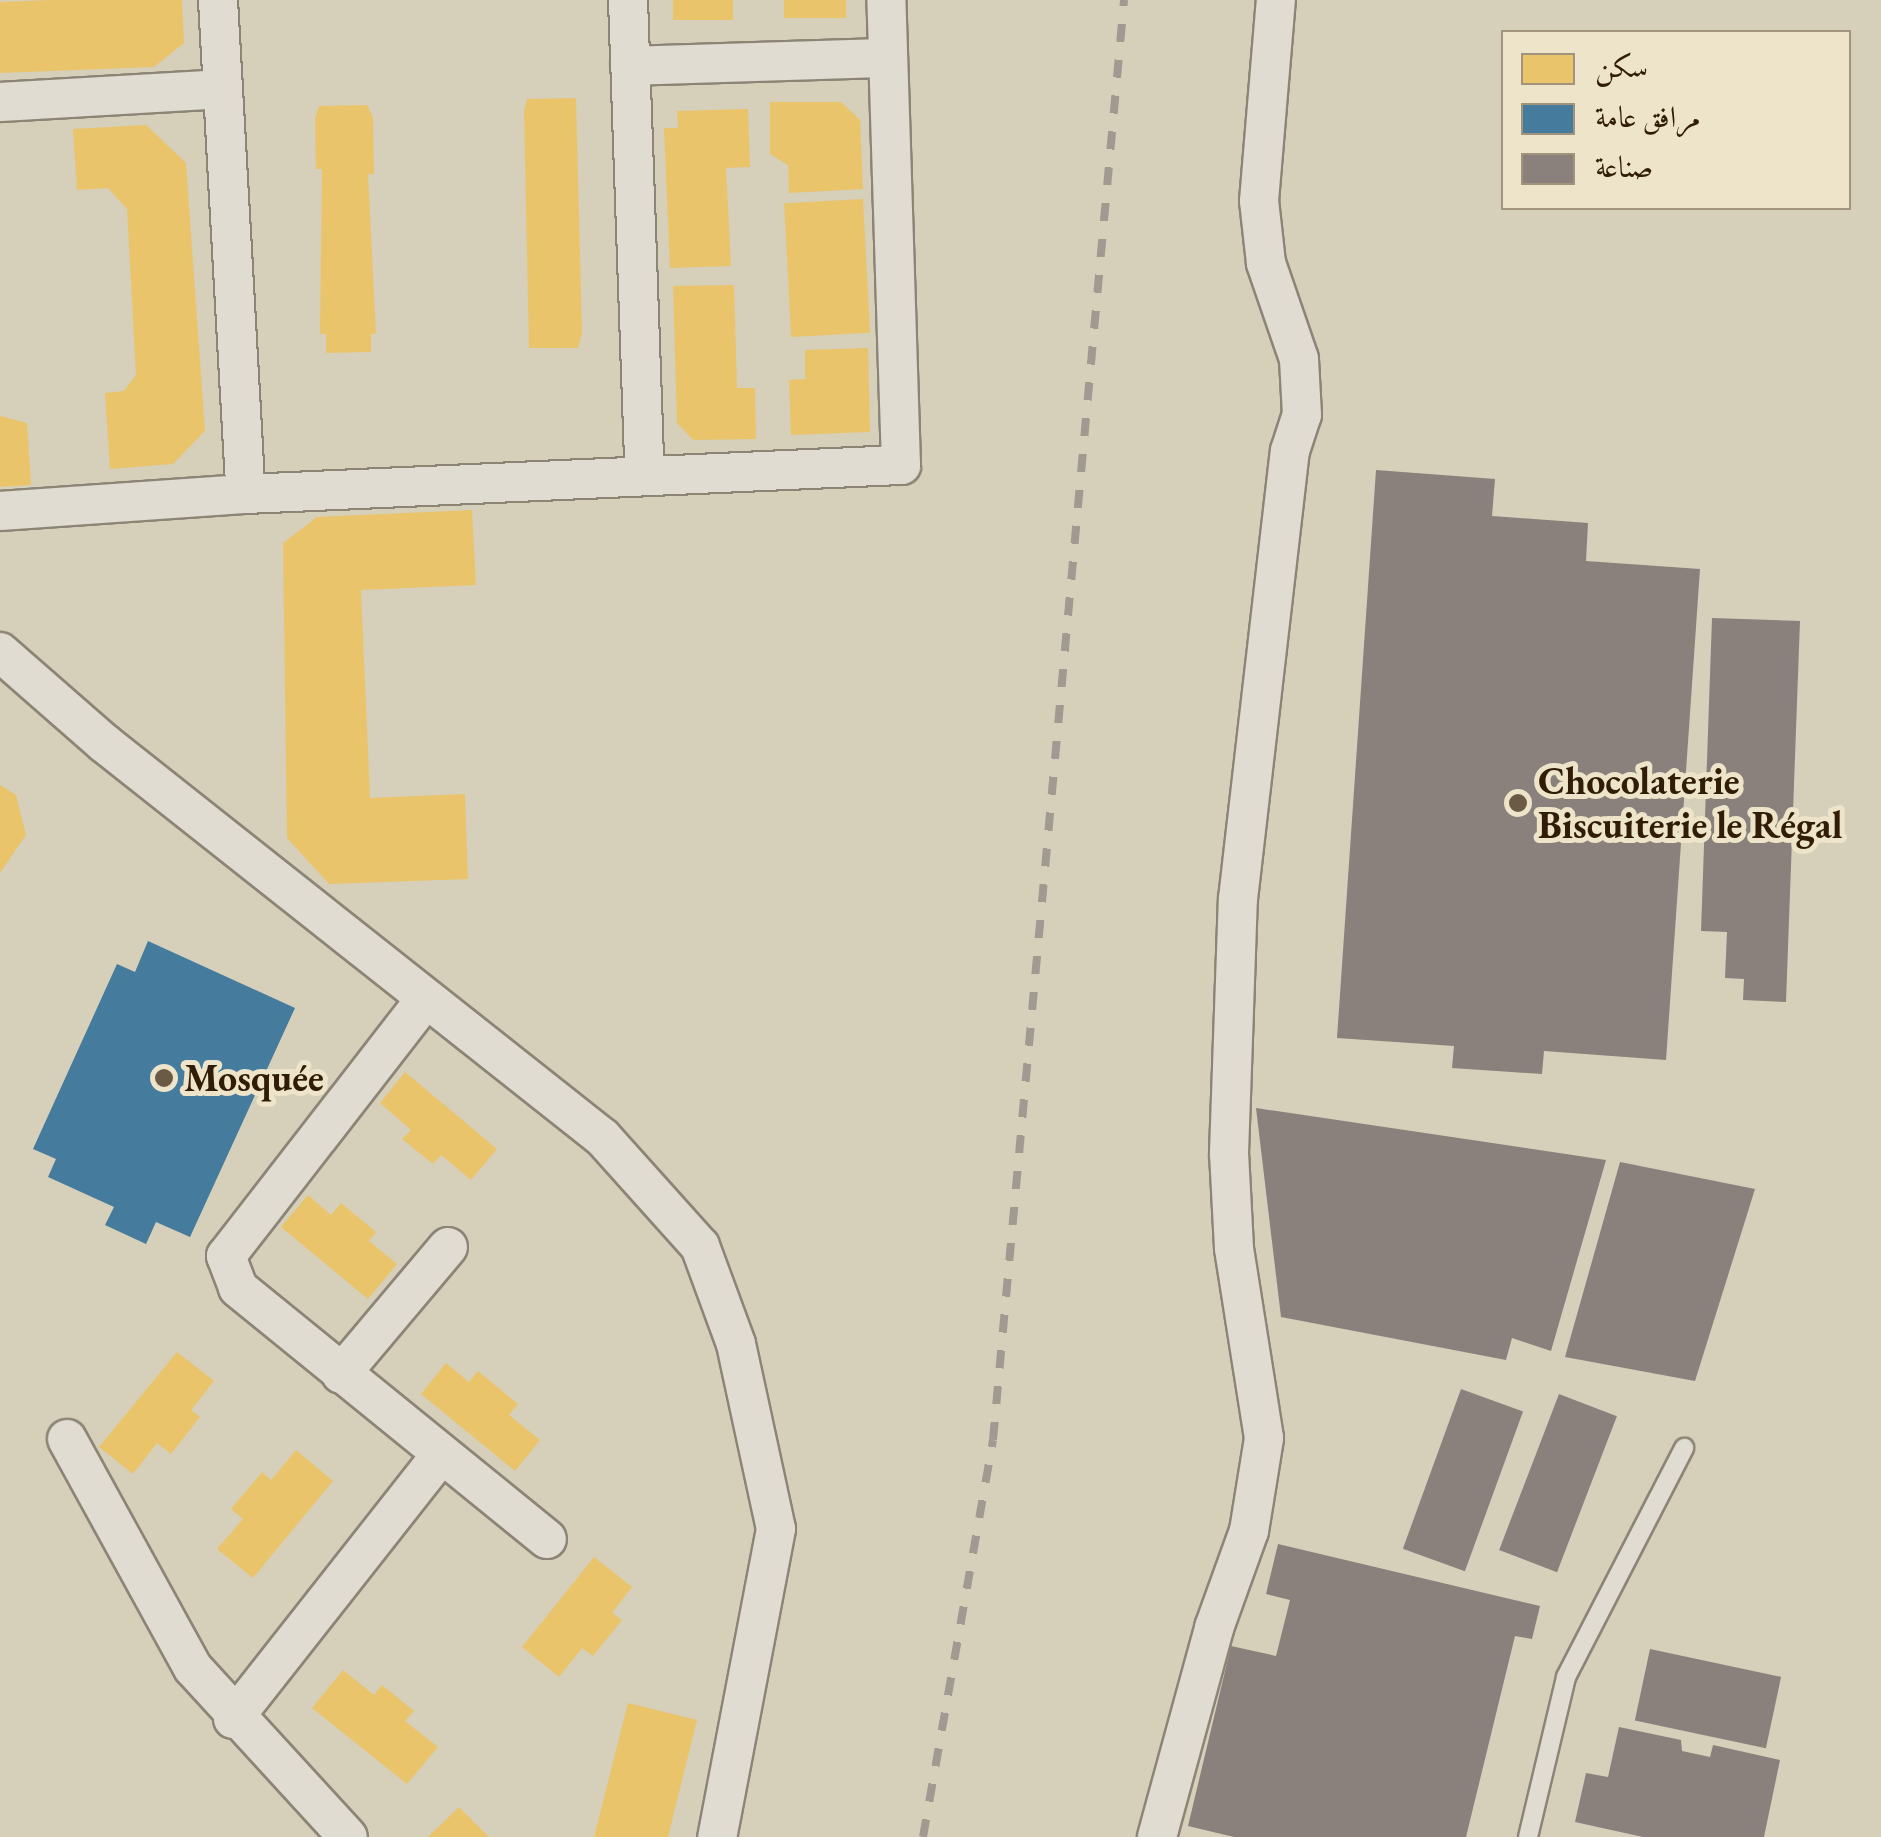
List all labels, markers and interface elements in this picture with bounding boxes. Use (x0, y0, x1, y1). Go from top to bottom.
legend (1501, 30, 1851, 210)
text: سكن (1595, 47, 1648, 86)
text: مرافق عامة (1595, 97, 1701, 136)
text: صناعة (1595, 147, 1653, 186)
place label: Chocolaterie Biscuiterie le Régal (1538, 758, 1843, 848)
marker: Chocolaterie Biscuiterie le Régal (1507, 792, 1529, 814)
place label: Mosquée (184, 1055, 324, 1101)
marker: Mosquée (153, 1067, 175, 1089)

